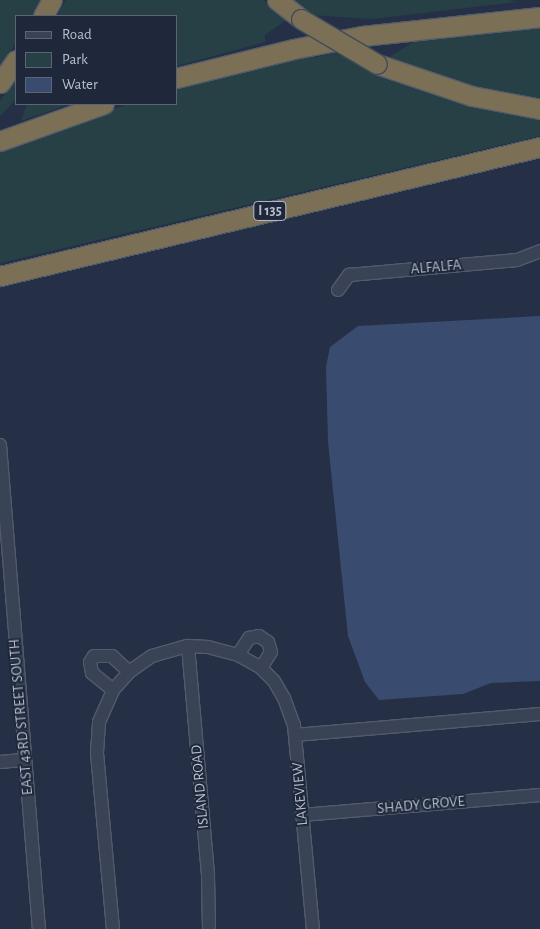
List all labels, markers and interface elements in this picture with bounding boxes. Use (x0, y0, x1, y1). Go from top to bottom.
legend (15, 15, 178, 105)
text: Road (62, 27, 92, 42)
text: Park (62, 52, 88, 67)
text: Water (62, 77, 98, 92)
road number: I 135 (252, 200, 288, 222)
street label: ALFALFA (410, 256, 462, 278)
street label: EAST 43RD STREET SOUTH (5, 638, 37, 796)
street label: ISLAND ROAD (187, 744, 213, 830)
street label: LAKEVIEW (288, 762, 312, 826)
street label: SHADY GROVE (377, 792, 465, 818)

